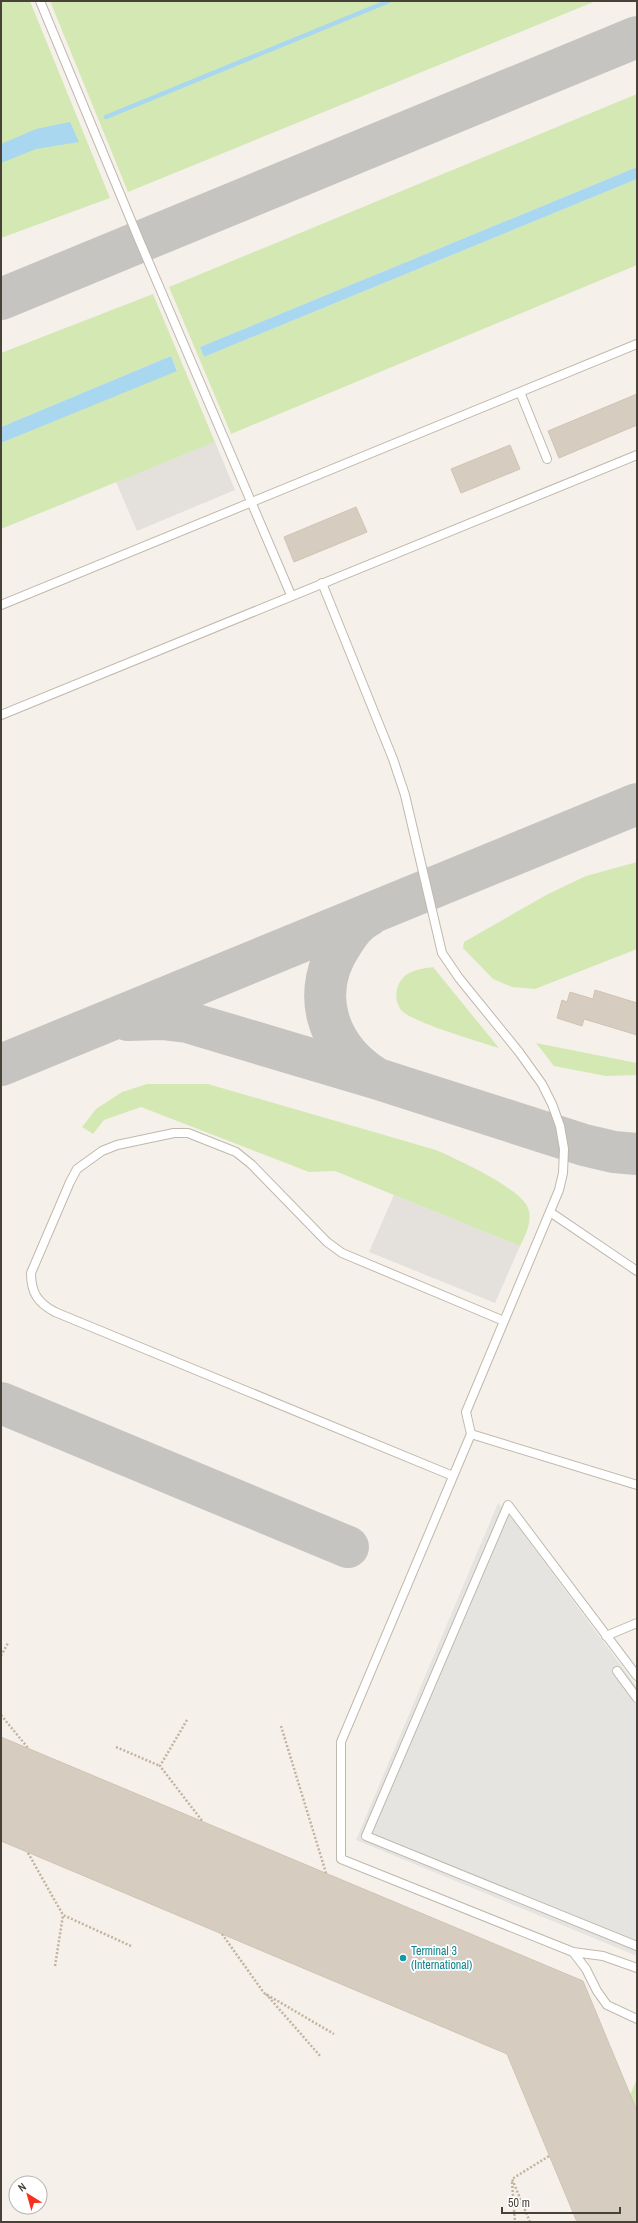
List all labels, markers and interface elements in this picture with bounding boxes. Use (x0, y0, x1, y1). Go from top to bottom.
place label: Terminal 3 (International) (411, 1943, 472, 1973)
marker: Terminal 3 (International) (398, 1953, 408, 1963)
north arrow (8, 2175, 48, 2215)
text: N (15, 2179, 29, 2195)
scale bar (502, 2189, 620, 2215)
text: 50 m (508, 2195, 530, 2211)

